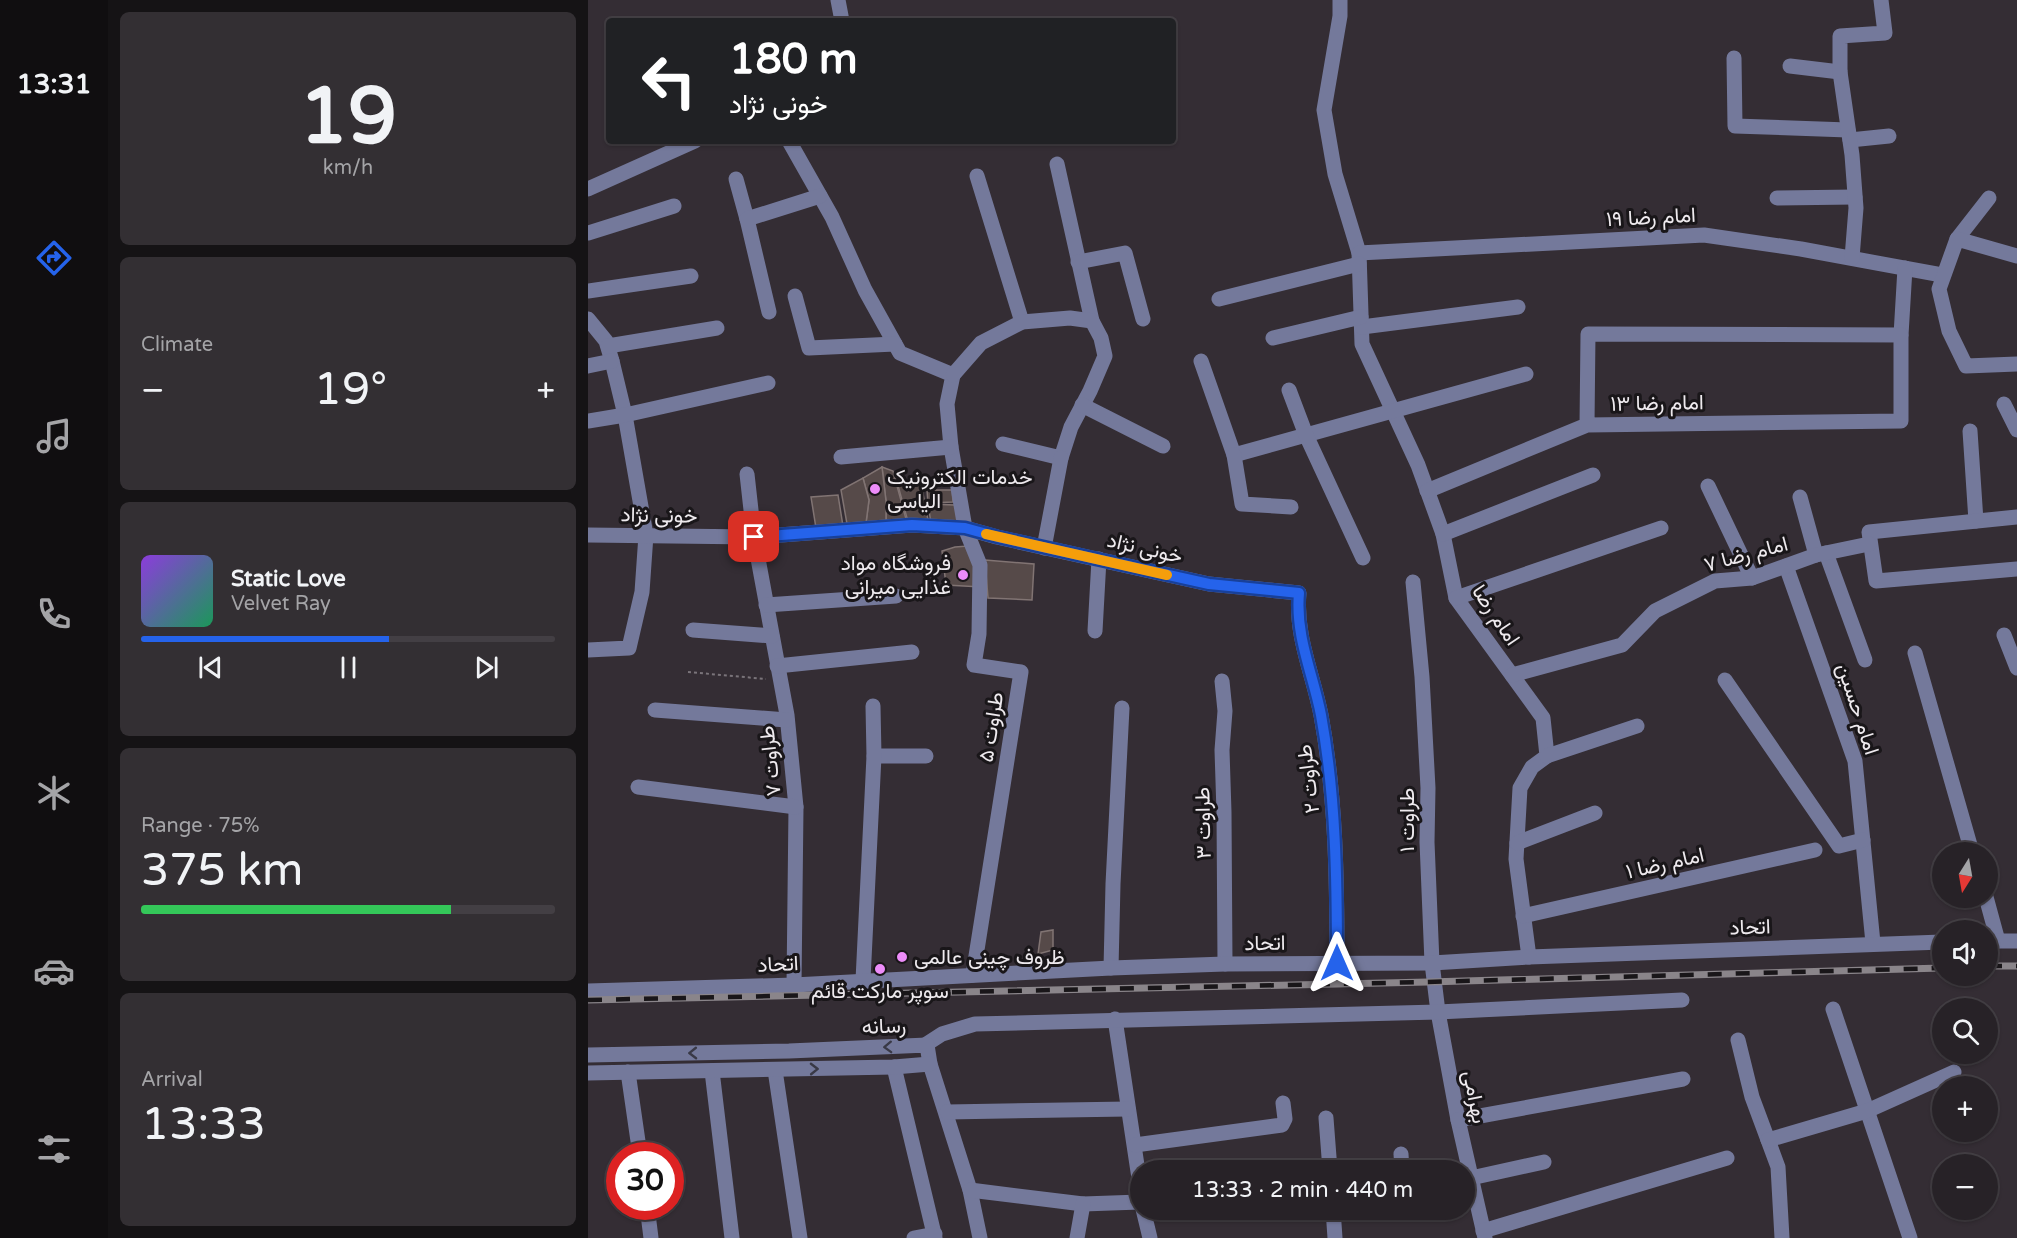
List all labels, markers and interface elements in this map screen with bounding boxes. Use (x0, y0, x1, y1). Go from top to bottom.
text: 180 m (729, 34, 858, 85)
icon: left (630, 42, 708, 120)
text: 13:31 (17, 68, 91, 101)
text: 19 (299, 70, 397, 164)
text: خونی نژاد (729, 88, 828, 121)
text: km/h (323, 156, 373, 180)
street label: امام رضا ۱۹ (1606, 203, 1697, 233)
icon: directions (33, 237, 75, 279)
text: Climate (141, 333, 213, 357)
text: 19° (314, 363, 387, 417)
text: − (141, 371, 165, 410)
text: + (536, 371, 555, 410)
street label: امام رضا ۱۳ (1610, 390, 1704, 418)
icon: music (33, 415, 75, 457)
place label: خدمات الکترونیک الیاسی (887, 465, 1032, 514)
marker: خدمات الکترونیک الیاسی (868, 482, 882, 496)
street label: خونی نژاد (620, 502, 698, 529)
pin (728, 511, 779, 562)
icon: arrive (737, 520, 770, 553)
street label: خونی نژاد (1105, 528, 1185, 569)
street label: امام رضا ۷ (1701, 531, 1791, 579)
place label: فروشگاه مواد غذایی میرانی (841, 551, 951, 600)
text: Static Love (231, 566, 346, 592)
marker: فروشگاه مواد غذایی میرانی (956, 568, 970, 582)
street label: امام رضا (1465, 580, 1525, 651)
text: Velvet Ray (231, 592, 331, 616)
icon: phone (33, 593, 75, 635)
icon: previous (194, 651, 227, 684)
icon: pause (332, 651, 365, 684)
icon: next (470, 651, 503, 684)
street label: امام حسین (1830, 660, 1884, 758)
street label: طراوت ۵ (974, 690, 1009, 764)
street label: طراوت ۷ (754, 724, 787, 797)
street label: طراوت ۲ (1292, 743, 1325, 815)
icon: climate (33, 772, 75, 814)
street label: طراوت ۳ (1190, 787, 1217, 859)
street label: طراوت ۱ (1395, 788, 1420, 852)
text: Range · 75% (141, 814, 260, 838)
street label: امام رضا ۱ (1623, 842, 1707, 886)
north arrow (1932, 842, 1998, 908)
map controls (1932, 842, 1998, 1220)
text: 375 km (141, 844, 303, 898)
street label: اتحاد (1729, 914, 1771, 941)
button: sound (1932, 920, 1998, 986)
street label: اتحاد (1244, 931, 1286, 956)
position arrow (1305, 931, 1369, 995)
place label: ظروف چینی عالمی (914, 945, 1065, 971)
icon: car (33, 950, 75, 992)
marker: ظروف چینی عالمی (895, 950, 909, 964)
street label: اتحاد (757, 951, 799, 978)
marker: سوپر مارکت قائم (873, 962, 887, 976)
place label: سوپر مارکت قائم (811, 979, 949, 1005)
button: search (1932, 998, 1998, 1064)
street label: رسانه (861, 1013, 907, 1040)
one-way arrow (884, 1040, 893, 1053)
one-way arrow (689, 1046, 698, 1059)
one-way arrow (810, 1063, 819, 1075)
text: Arrival (141, 1068, 203, 1092)
street label: بهرامی (1457, 1068, 1492, 1126)
button: + (1932, 1076, 1998, 1142)
text: 13:33 (141, 1098, 266, 1152)
icon: filters (33, 1128, 75, 1170)
speed limit sign: 30 (606, 1142, 684, 1220)
button: − (1932, 1154, 1998, 1220)
text: 13:33 · 2 min · 440 m (1192, 1177, 1413, 1203)

